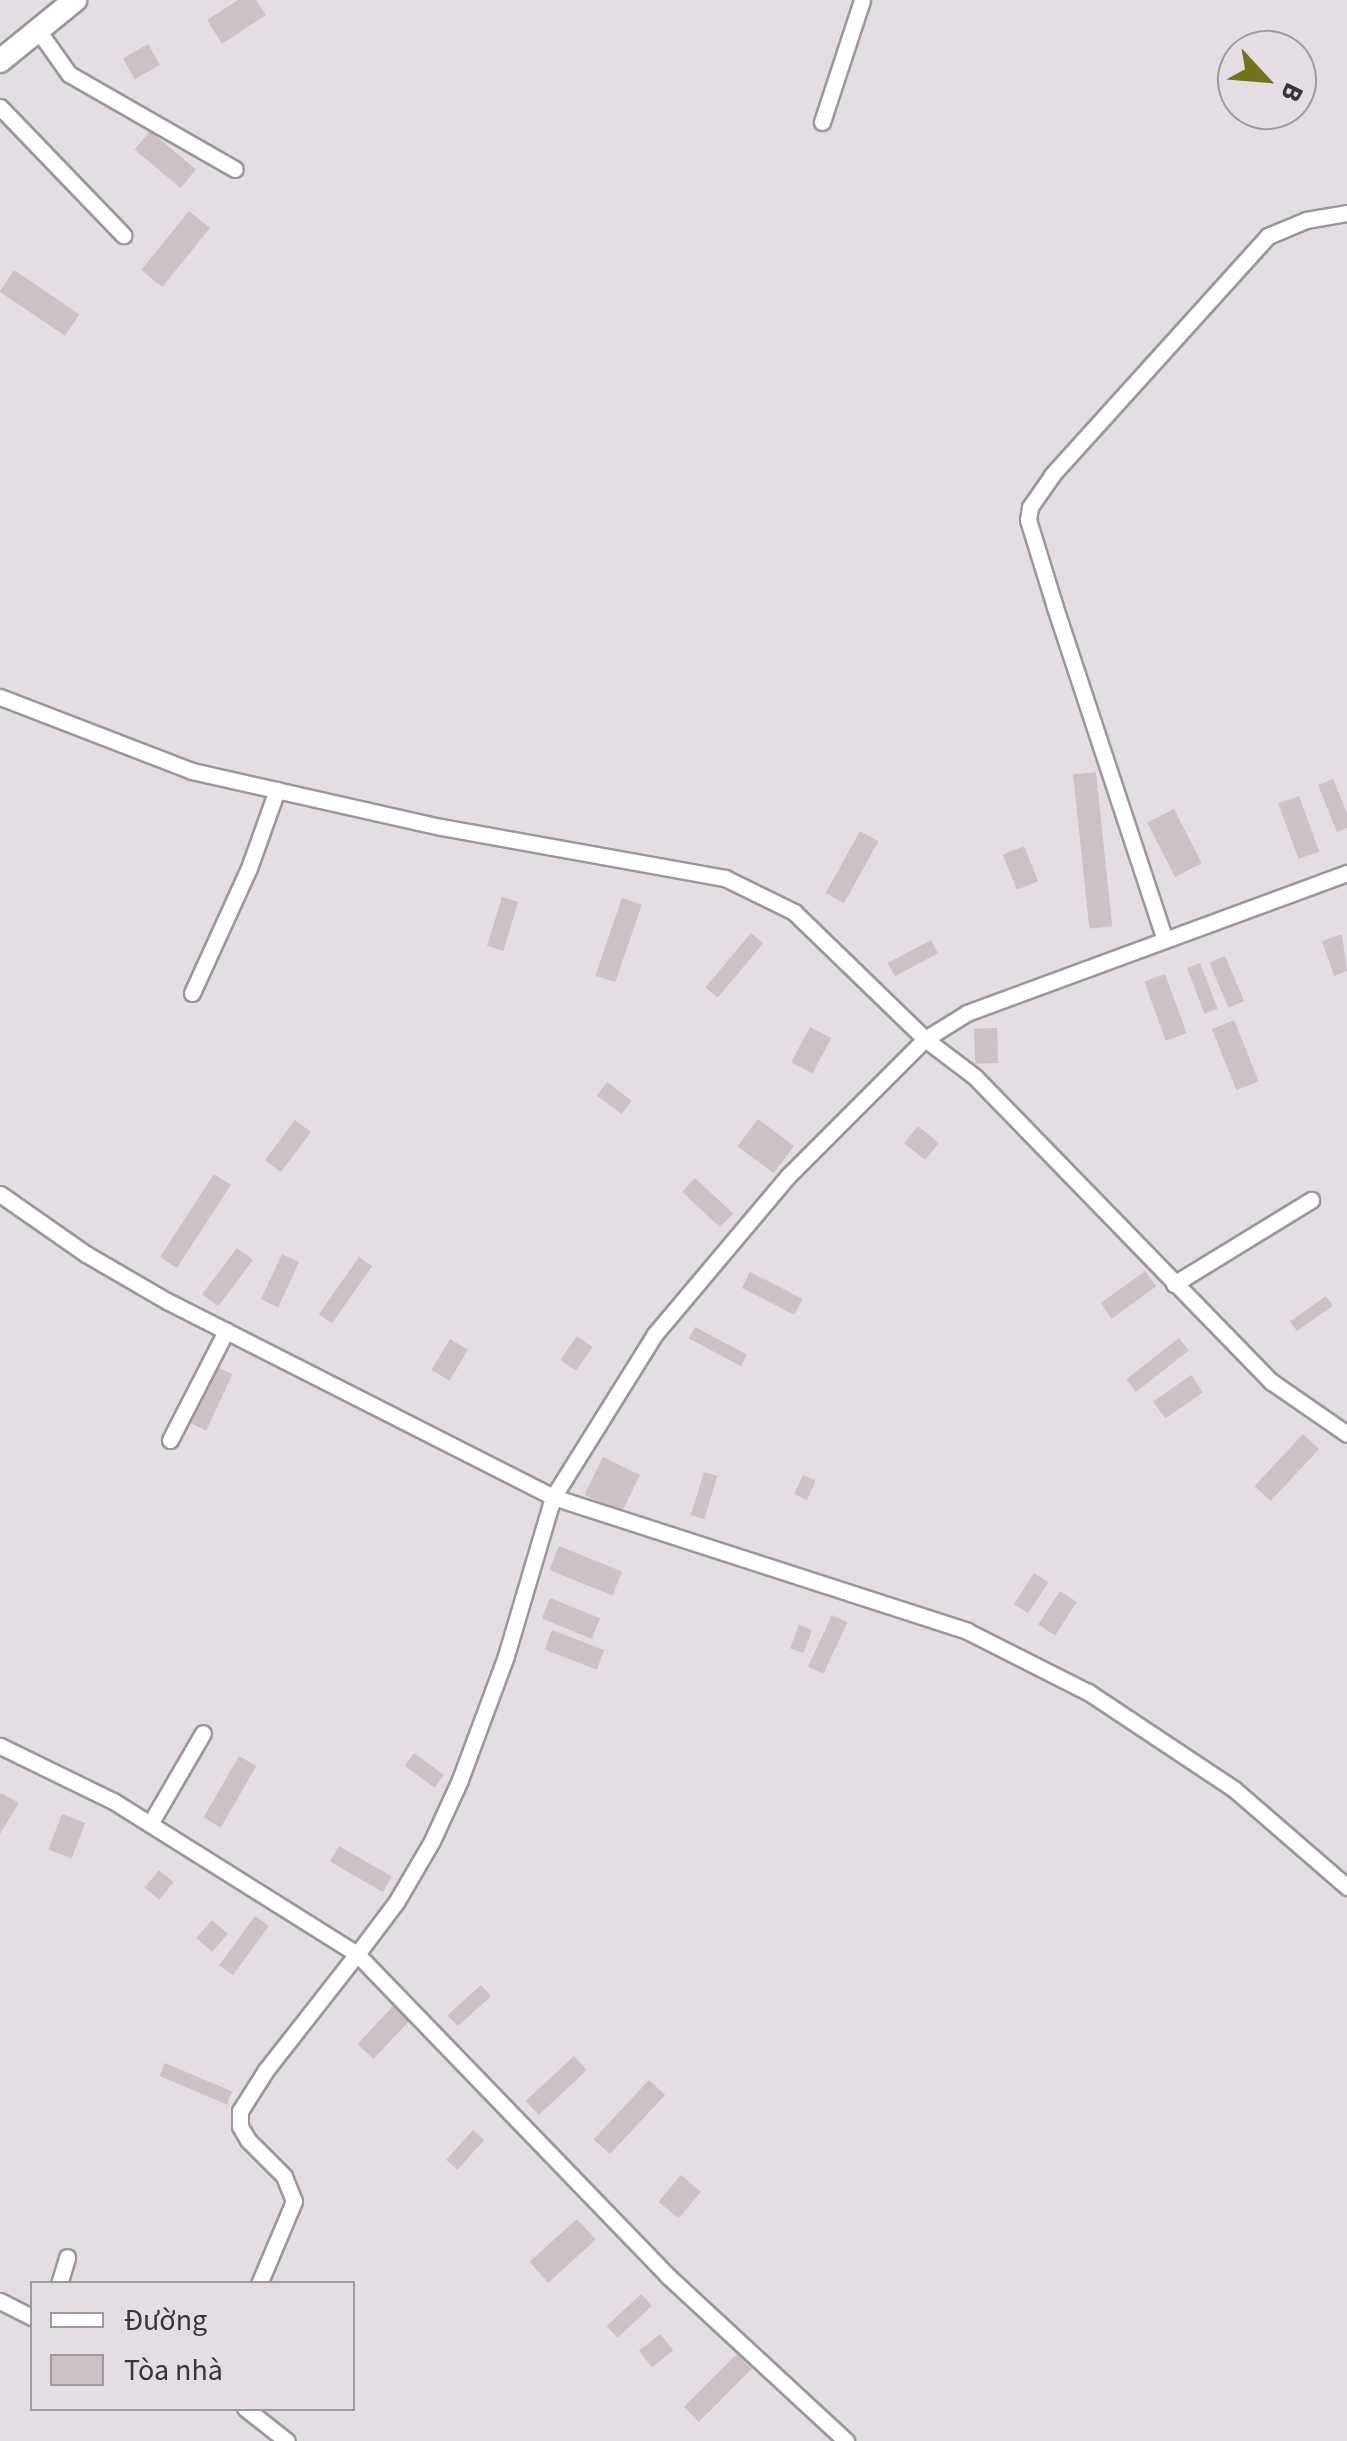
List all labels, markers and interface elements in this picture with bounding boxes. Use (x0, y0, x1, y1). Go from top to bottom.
north arrow (1217, 30, 1317, 130)
text: B (1270, 76, 1314, 109)
legend (30, 2281, 355, 2411)
text: Đường (124, 2299, 207, 2342)
text: Tòa nhà (124, 2349, 223, 2392)

